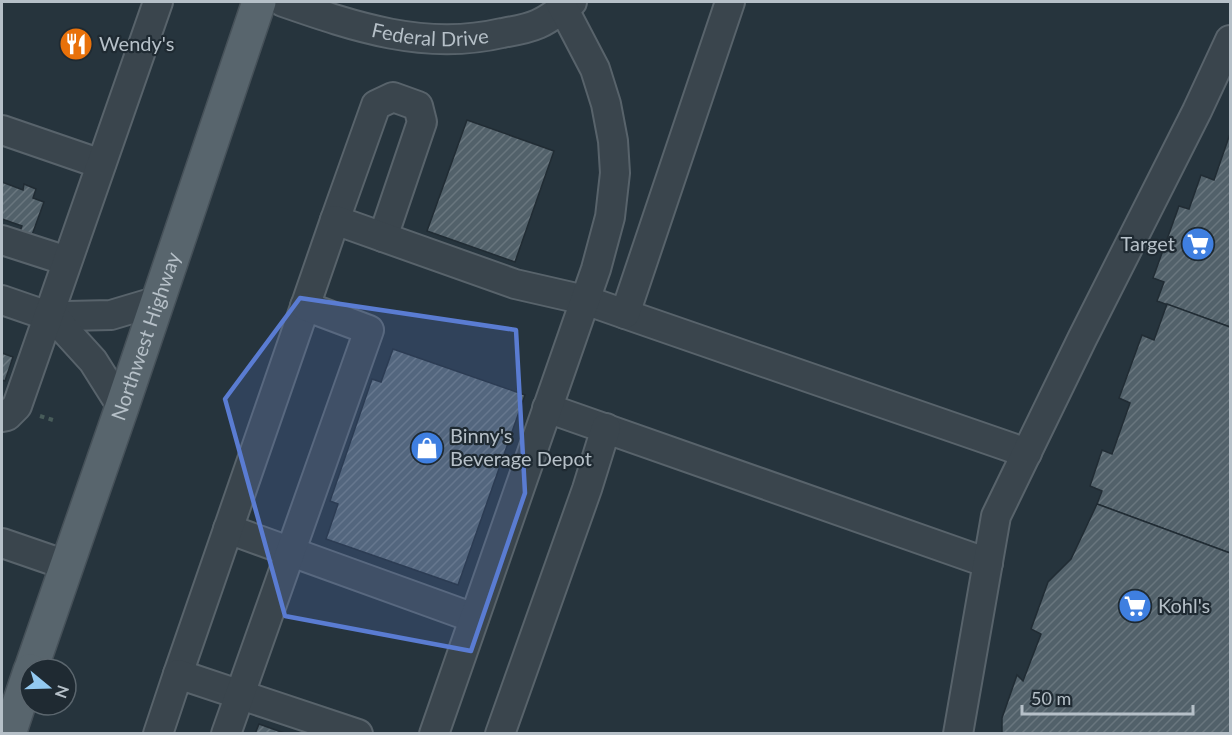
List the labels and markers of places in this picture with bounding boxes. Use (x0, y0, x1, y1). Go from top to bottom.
restaurant icon: Wendy's (58, 26, 94, 62)
place label: Wendy's (99, 31, 174, 55)
supermarket icon: Target (1180, 226, 1216, 262)
place label: Target (1121, 231, 1175, 255)
place label: Binny's Beverage Depot (450, 423, 592, 470)
shop icon: Binny's Beverage Depot (409, 430, 445, 466)
supermarket icon: Kohl's (1117, 588, 1153, 624)
place label: Kohl's (1158, 593, 1210, 617)

